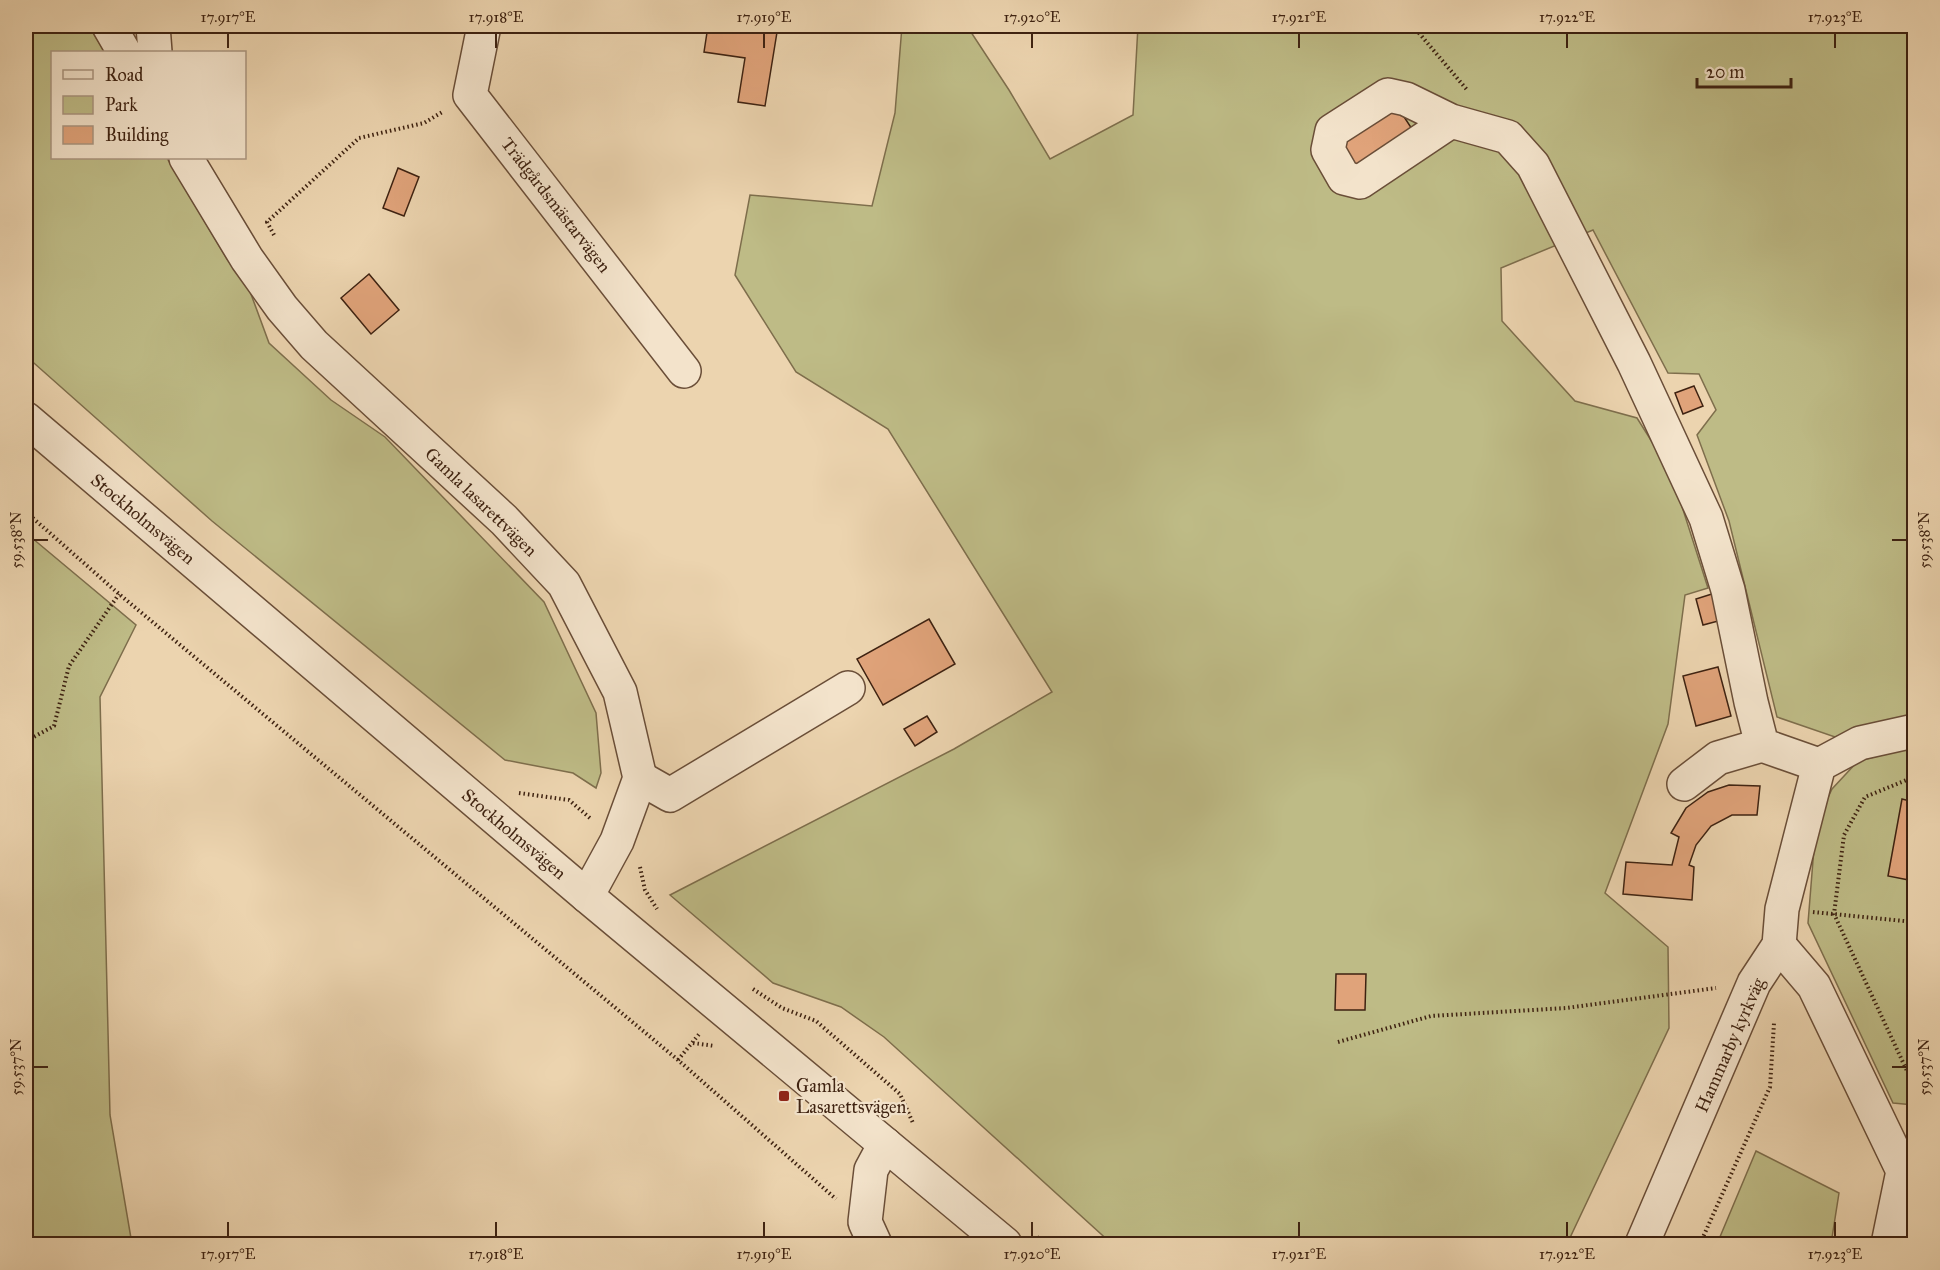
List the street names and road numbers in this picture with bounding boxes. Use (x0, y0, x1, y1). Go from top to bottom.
street label: Trädgårdsmästarvägen (496, 133, 616, 278)
street label: Gamla lasarettvägen (420, 443, 542, 562)
street label: Stockholmsvägen (86, 469, 200, 570)
street label: Stockholmsvägen (457, 784, 571, 885)
street label: Hammarby kyrkväg (1690, 974, 1771, 1116)

